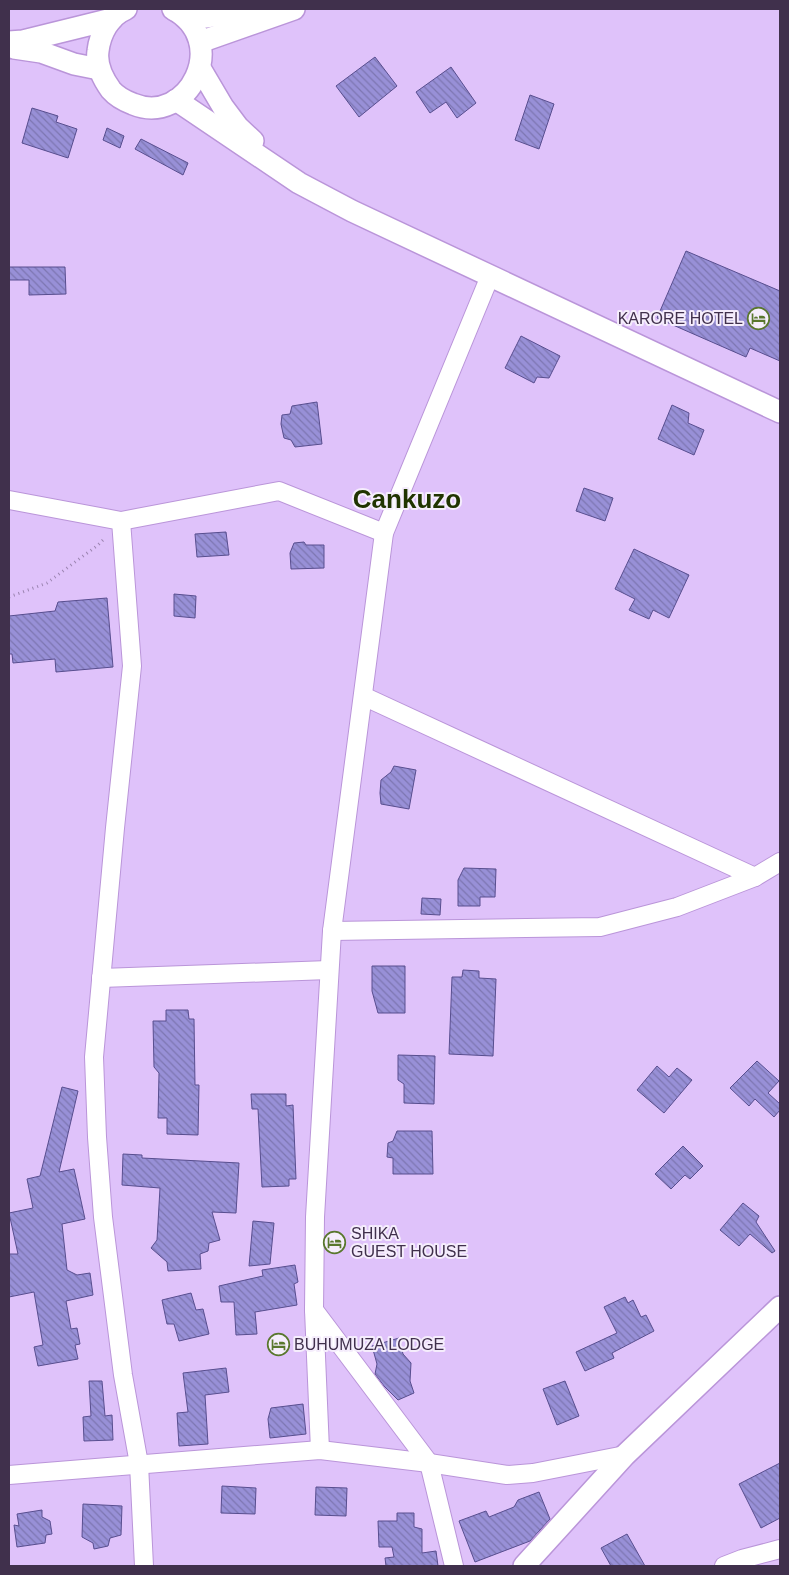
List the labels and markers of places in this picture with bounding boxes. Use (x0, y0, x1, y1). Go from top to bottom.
hotel icon: KARORE HOTEL (747, 306, 771, 330)
place label: KARORE HOTEL (618, 310, 743, 327)
place label: SHIKA GUEST HOUSE (351, 1225, 467, 1260)
hotel icon: SHIKA GUEST HOUSE (323, 1230, 347, 1254)
hotel icon: BUHUMUZA LODGE (266, 1332, 290, 1356)
place label: BUHUMUZA LODGE (294, 1336, 444, 1353)

